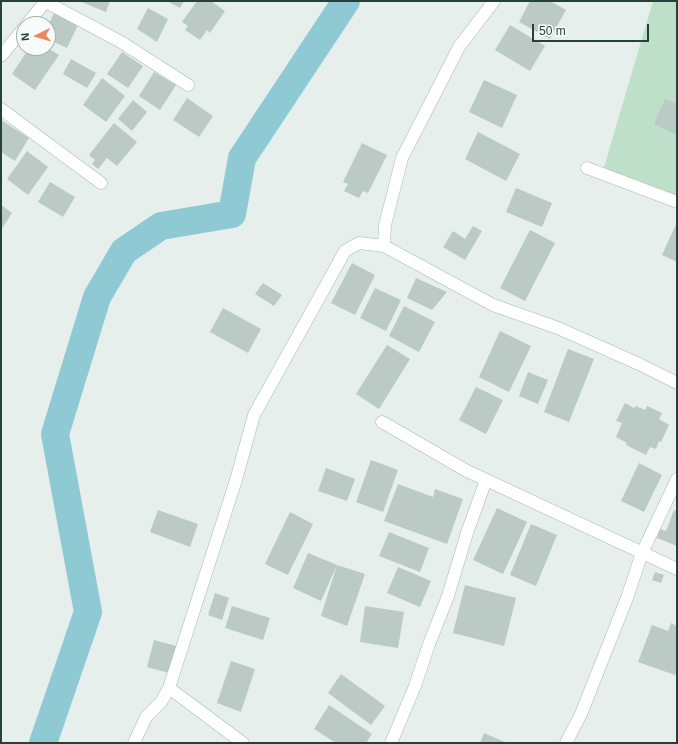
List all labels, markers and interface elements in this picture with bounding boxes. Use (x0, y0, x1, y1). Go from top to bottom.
north arrow (16, 16, 56, 56)
scale bar (534, 16, 651, 42)
text: 50 m (539, 24, 566, 38)
text: N (19, 32, 31, 41)

